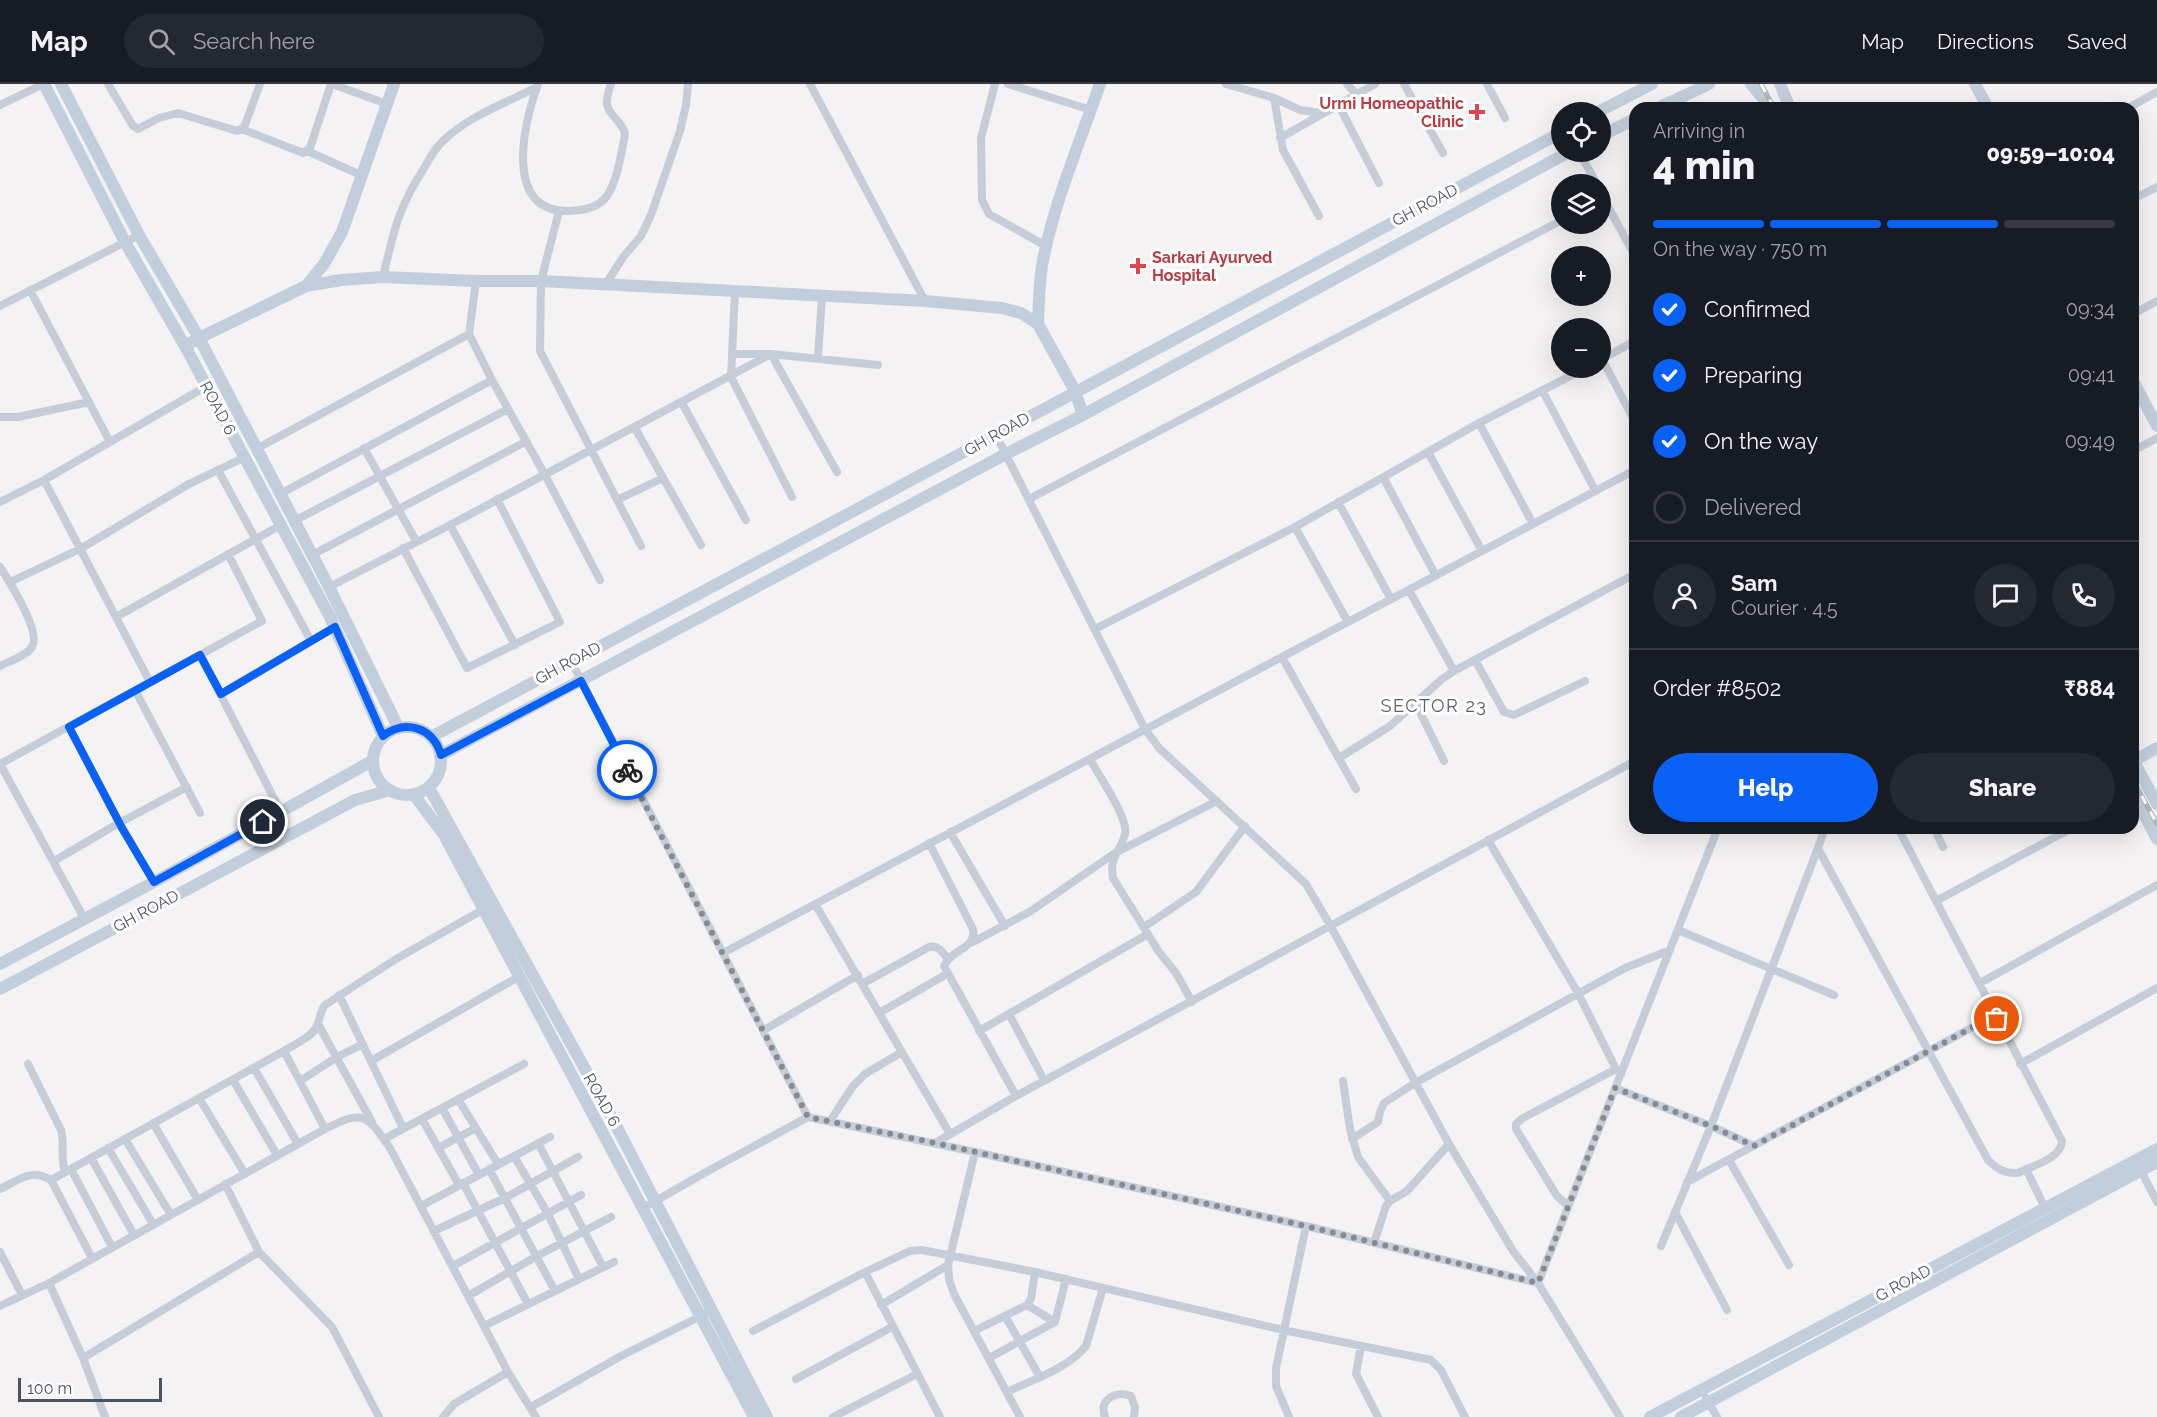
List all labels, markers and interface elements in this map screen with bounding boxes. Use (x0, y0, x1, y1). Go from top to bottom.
search box (124, 14, 544, 68)
text: Map (30, 25, 88, 58)
icon: search (145, 25, 178, 58)
text: Search here (193, 28, 315, 54)
text: Map (1861, 29, 1904, 54)
text: Directions (1937, 29, 2034, 54)
text: Saved (2067, 29, 2127, 54)
place label: Urmi Homeopathic Clinic (1319, 94, 1464, 131)
map controls (1551, 102, 1611, 378)
button: locate (1551, 102, 1611, 162)
marker: Urmi Homeopathic Clinic (1468, 103, 1486, 121)
text: Arriving in (1653, 119, 1745, 143)
text: 09:59–10:04 (1987, 140, 2115, 166)
text: 4 min (1653, 142, 1756, 188)
button: layers (1551, 174, 1611, 234)
street label: GH ROAD (1389, 180, 1461, 230)
text: On the way · 750 m (1653, 237, 1827, 261)
button: + (1551, 246, 1611, 306)
place label: Sarkari Ayurved Hospital (1152, 248, 1272, 285)
marker: Sarkari Ayurved Hospital (1129, 257, 1147, 275)
icon: check (1653, 293, 1686, 326)
text: Confirmed (1704, 296, 1811, 322)
text: 09:34 (2066, 297, 2115, 321)
button: − (1551, 318, 1611, 378)
icon: check (1653, 359, 1686, 392)
text: Preparing (1704, 362, 1802, 388)
text: 09:41 (2068, 363, 2115, 387)
street label: ROAD 6 (196, 378, 240, 438)
street label: GH ROAD (961, 408, 1033, 460)
icon: check (1653, 425, 1686, 458)
text: On the way (1704, 428, 1818, 454)
text: 09:49 (2065, 429, 2115, 453)
text: Delivered (1704, 494, 1802, 520)
button: person (1653, 564, 1716, 627)
button: chat (1974, 564, 2037, 627)
button: phone (2052, 564, 2115, 627)
text: Sam (1731, 570, 1778, 596)
text: Courier · 4.5 (1731, 596, 1838, 620)
street label: GH ROAD (532, 638, 604, 688)
text: Order #8502 (1653, 675, 1781, 701)
text: ₹884 (2064, 675, 2115, 701)
district label: SECTOR 23 (1381, 695, 1487, 716)
courier (597, 740, 657, 800)
button: Help (1653, 753, 1878, 822)
button: Share (1890, 753, 2115, 822)
icon: bike (611, 754, 644, 787)
pin (237, 796, 288, 847)
icon: home (246, 805, 279, 838)
street label: GH ROAD (110, 886, 182, 936)
pin (1971, 993, 2022, 1044)
icon: bag (1980, 1002, 2013, 1035)
street label: ROAD 6 (580, 1070, 624, 1130)
street label: G ROAD (1872, 1261, 1934, 1305)
scale bar (18, 1375, 162, 1402)
text: 100 m (27, 1379, 72, 1398)

